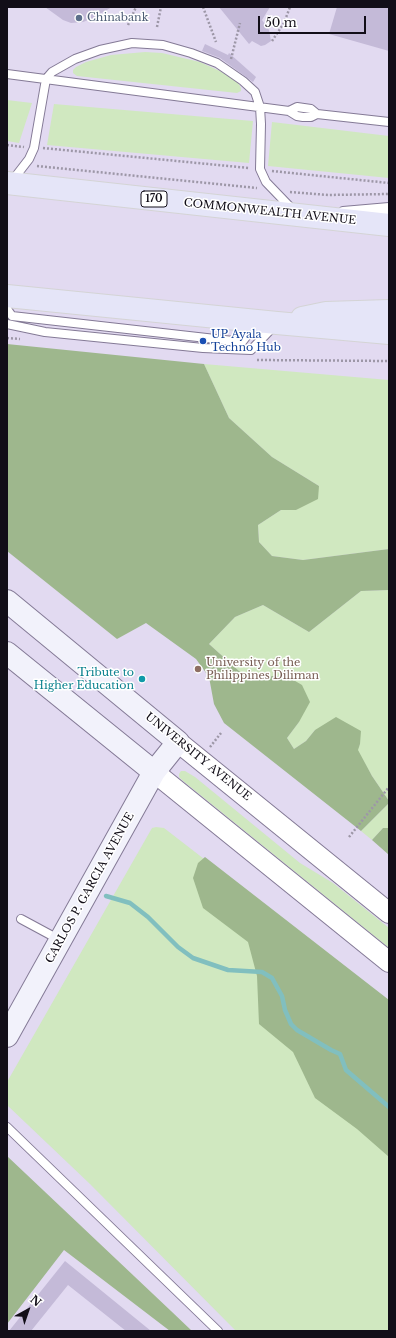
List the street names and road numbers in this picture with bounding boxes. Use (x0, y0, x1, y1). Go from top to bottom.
road number: 170 (141, 191, 167, 207)
street label: COMMONWEALTH AVENUE (183, 196, 357, 228)
street label: UNIVERSITY AVENUE (142, 710, 254, 804)
street label: CARLOS P. GARCIA AVENUE (43, 810, 137, 966)

